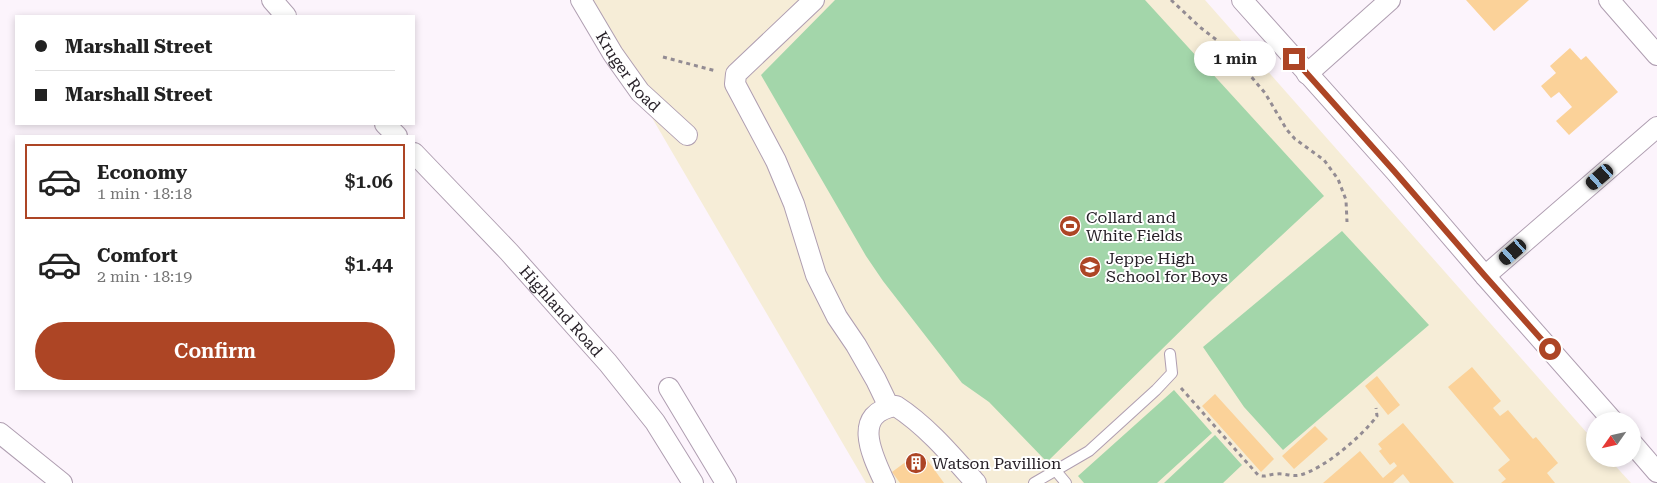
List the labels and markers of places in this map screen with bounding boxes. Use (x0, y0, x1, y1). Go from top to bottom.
place label: Collard and White Fields (1086, 208, 1183, 245)
sports icon: Collard and White Fields (1058, 214, 1082, 238)
place label: Jeppe High School for Boys (1106, 249, 1228, 286)
school or university icon: Jeppe High School for Boys (1078, 255, 1102, 279)
building icon: Watson Pavillion (904, 451, 928, 475)
place label: Watson Pavillion (932, 454, 1061, 473)

